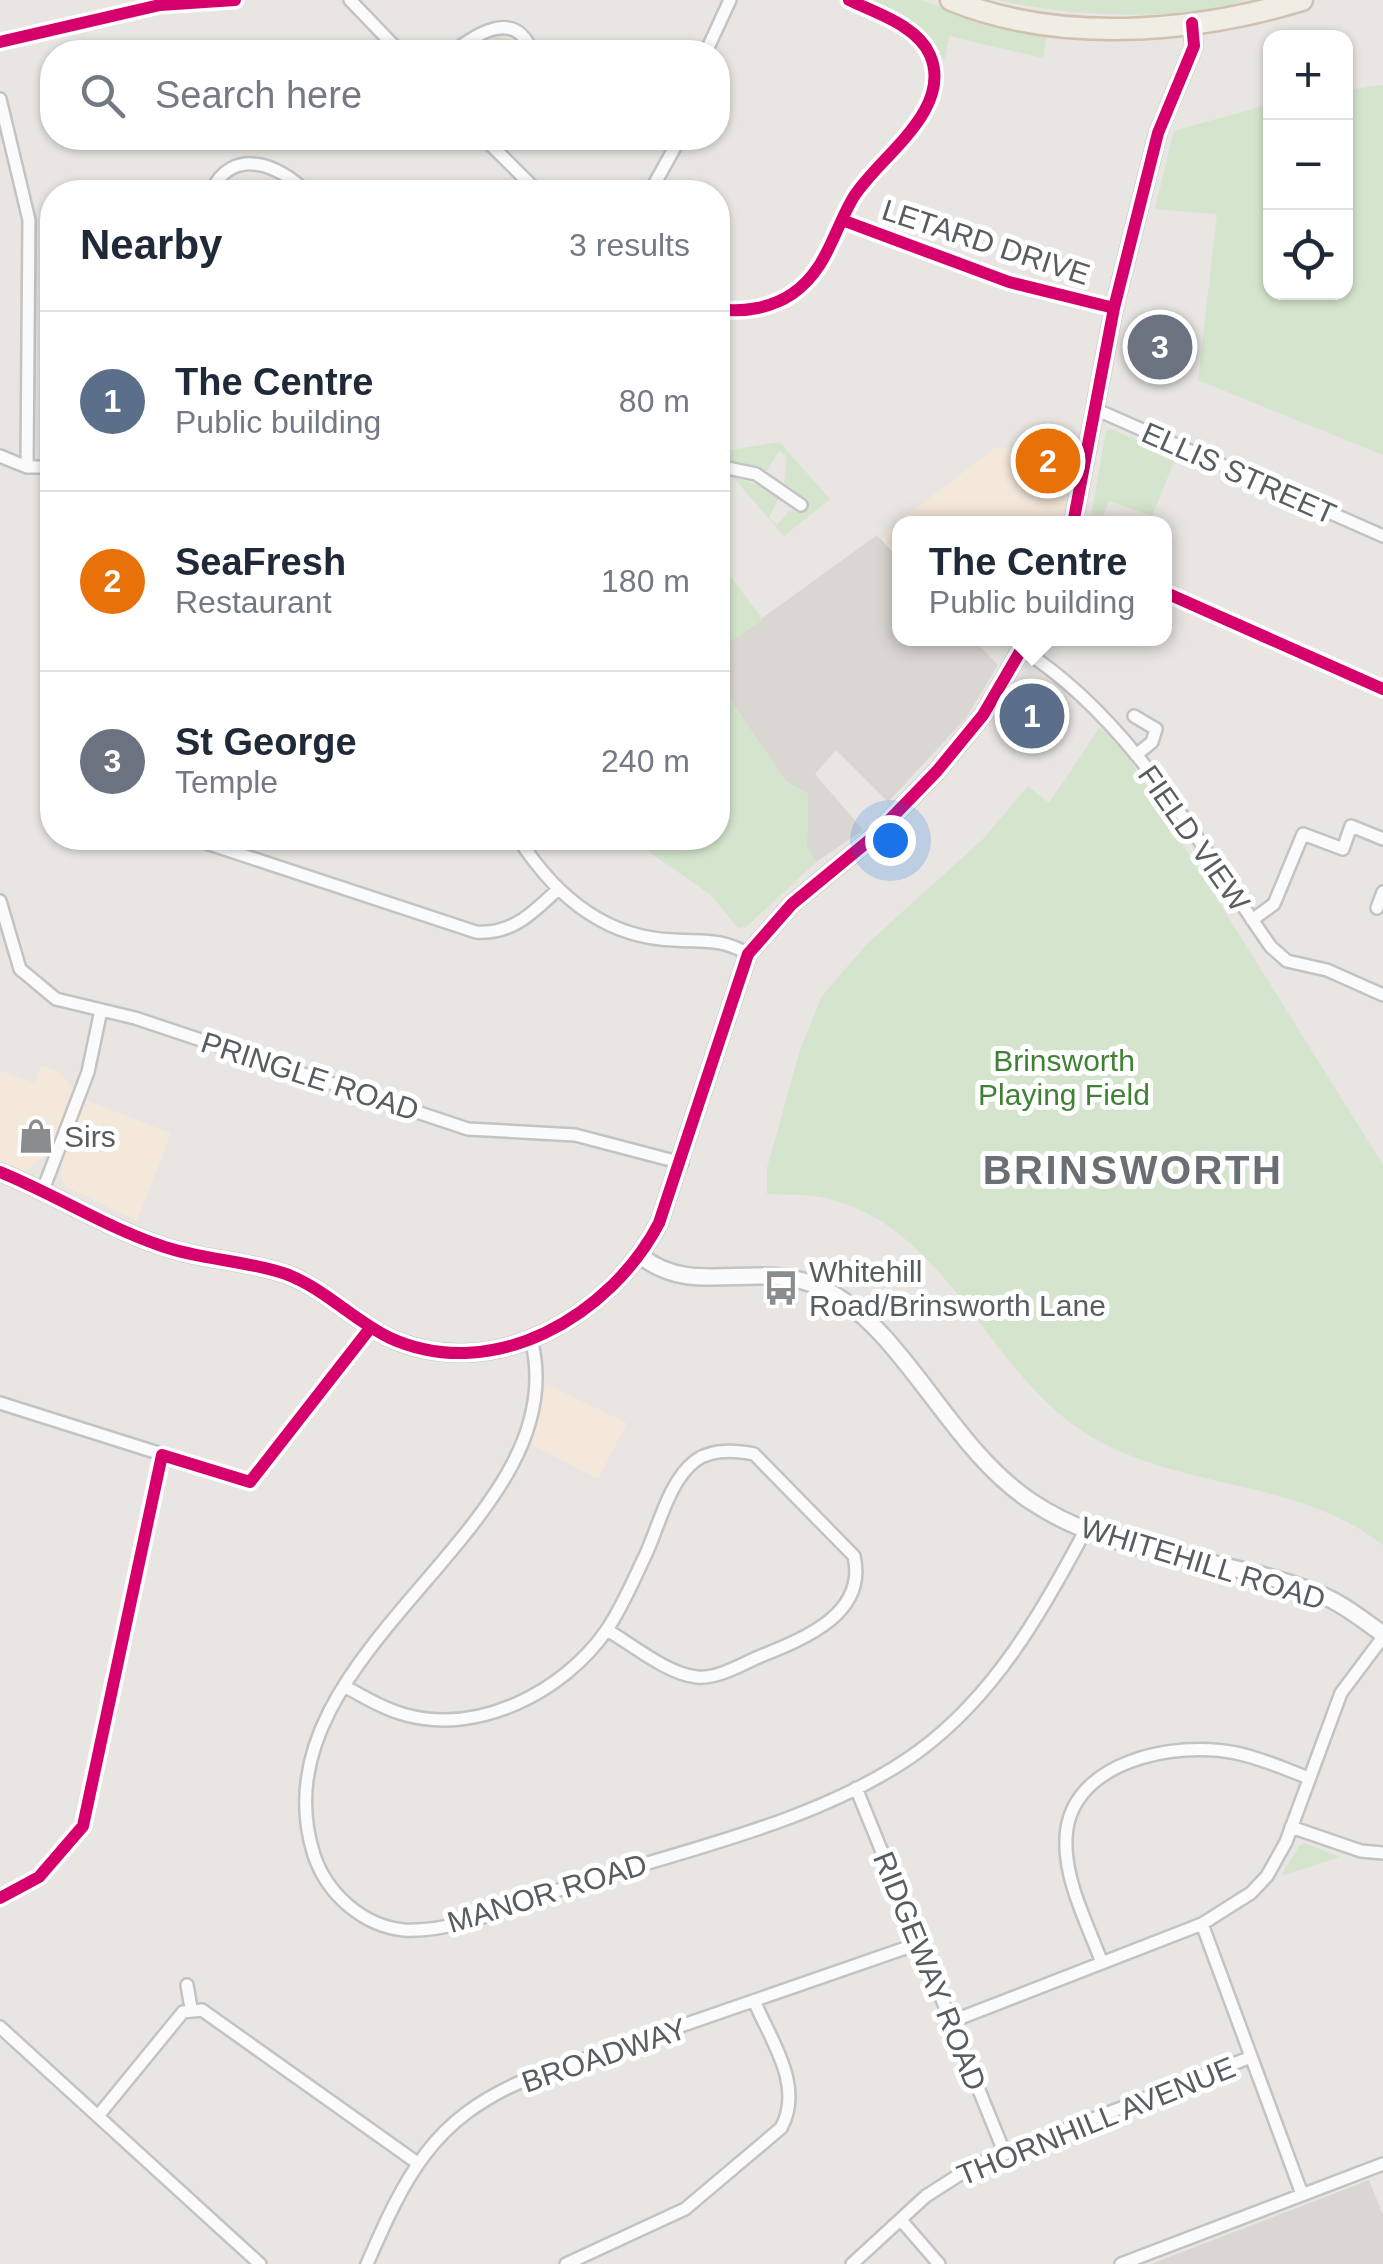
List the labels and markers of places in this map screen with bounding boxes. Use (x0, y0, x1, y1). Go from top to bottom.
pin: 3 (1128, 310, 1192, 384)
pin: 2 (1016, 424, 1080, 498)
pin: 1 (1000, 678, 1064, 754)
shop icon: Sirs (17, 1117, 55, 1155)
place label: Sirs (64, 1120, 116, 1153)
place label: Whitehill Road/Brinsworth Lane (809, 1255, 1106, 1322)
bus stop icon: Whitehill Road/Brinsworth Lane (762, 1269, 800, 1307)

